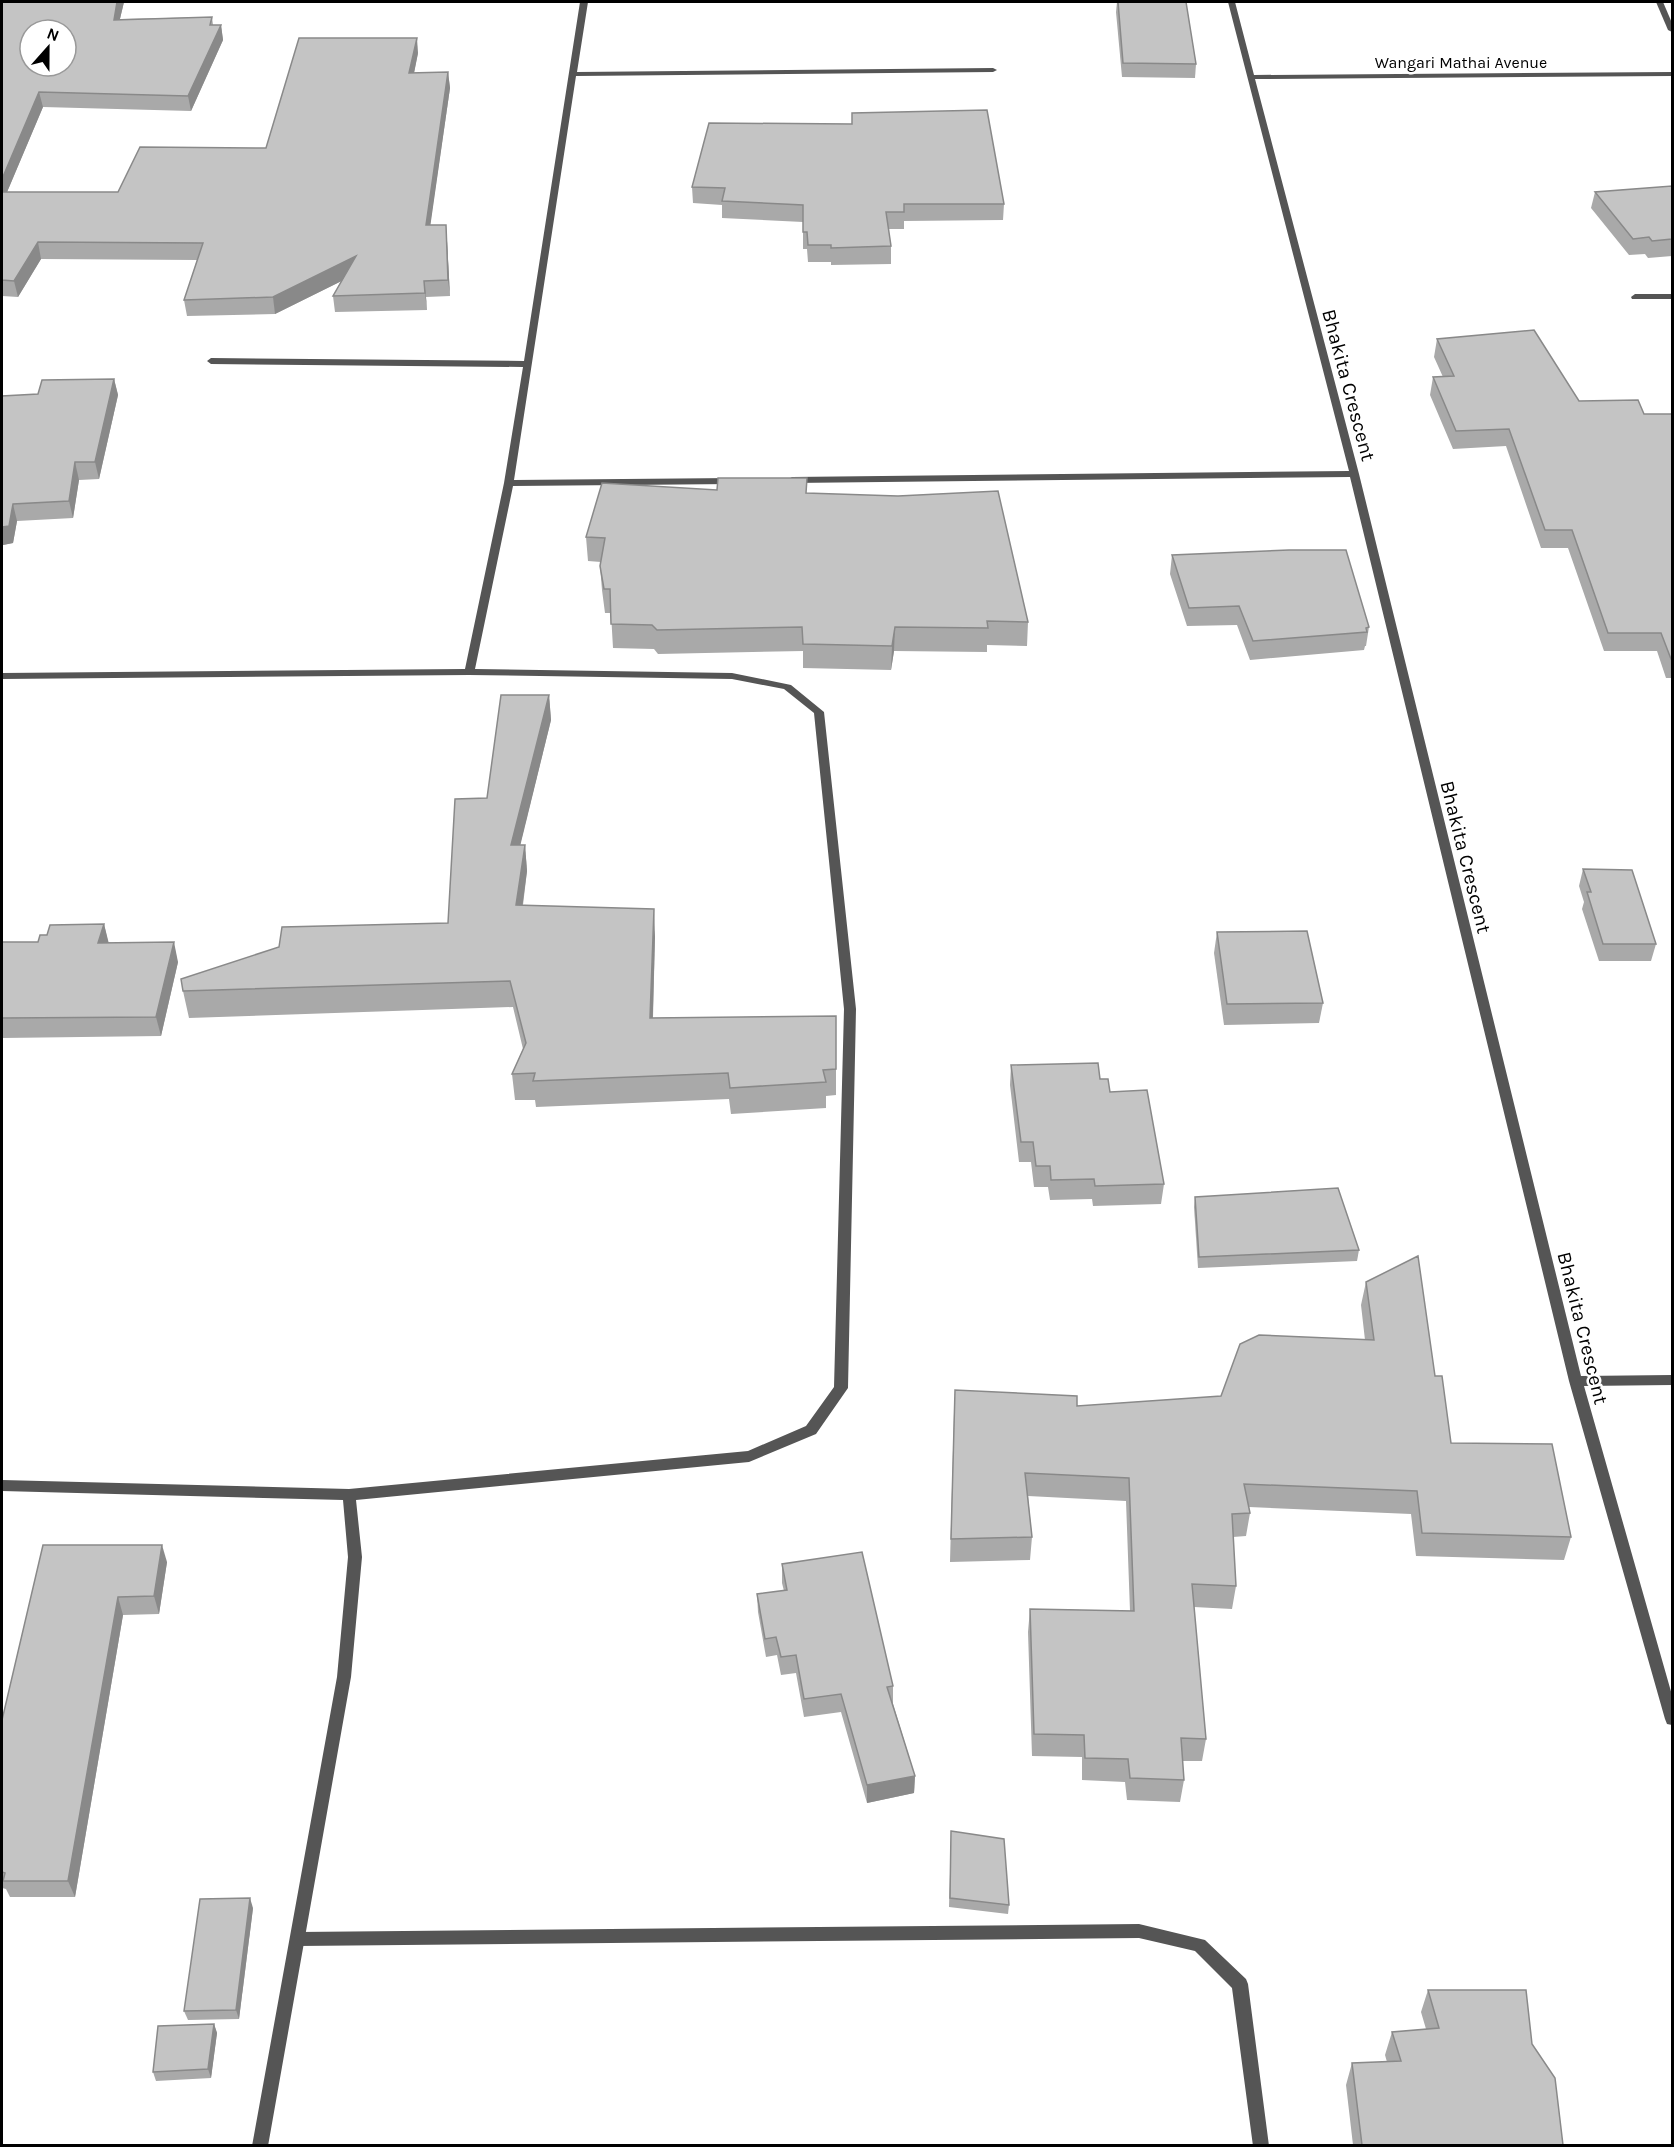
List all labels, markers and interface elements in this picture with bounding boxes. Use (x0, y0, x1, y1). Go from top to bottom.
north arrow (18, 18, 78, 78)
text: N (44, 24, 62, 45)
street label: Wangari Mathai Avenue (1375, 53, 1547, 72)
street label: Bhakita Crescent (1317, 307, 1380, 464)
street label: Bhakita Crescent (1435, 778, 1496, 936)
street label: Bhakita Crescent (1552, 1249, 1613, 1407)

